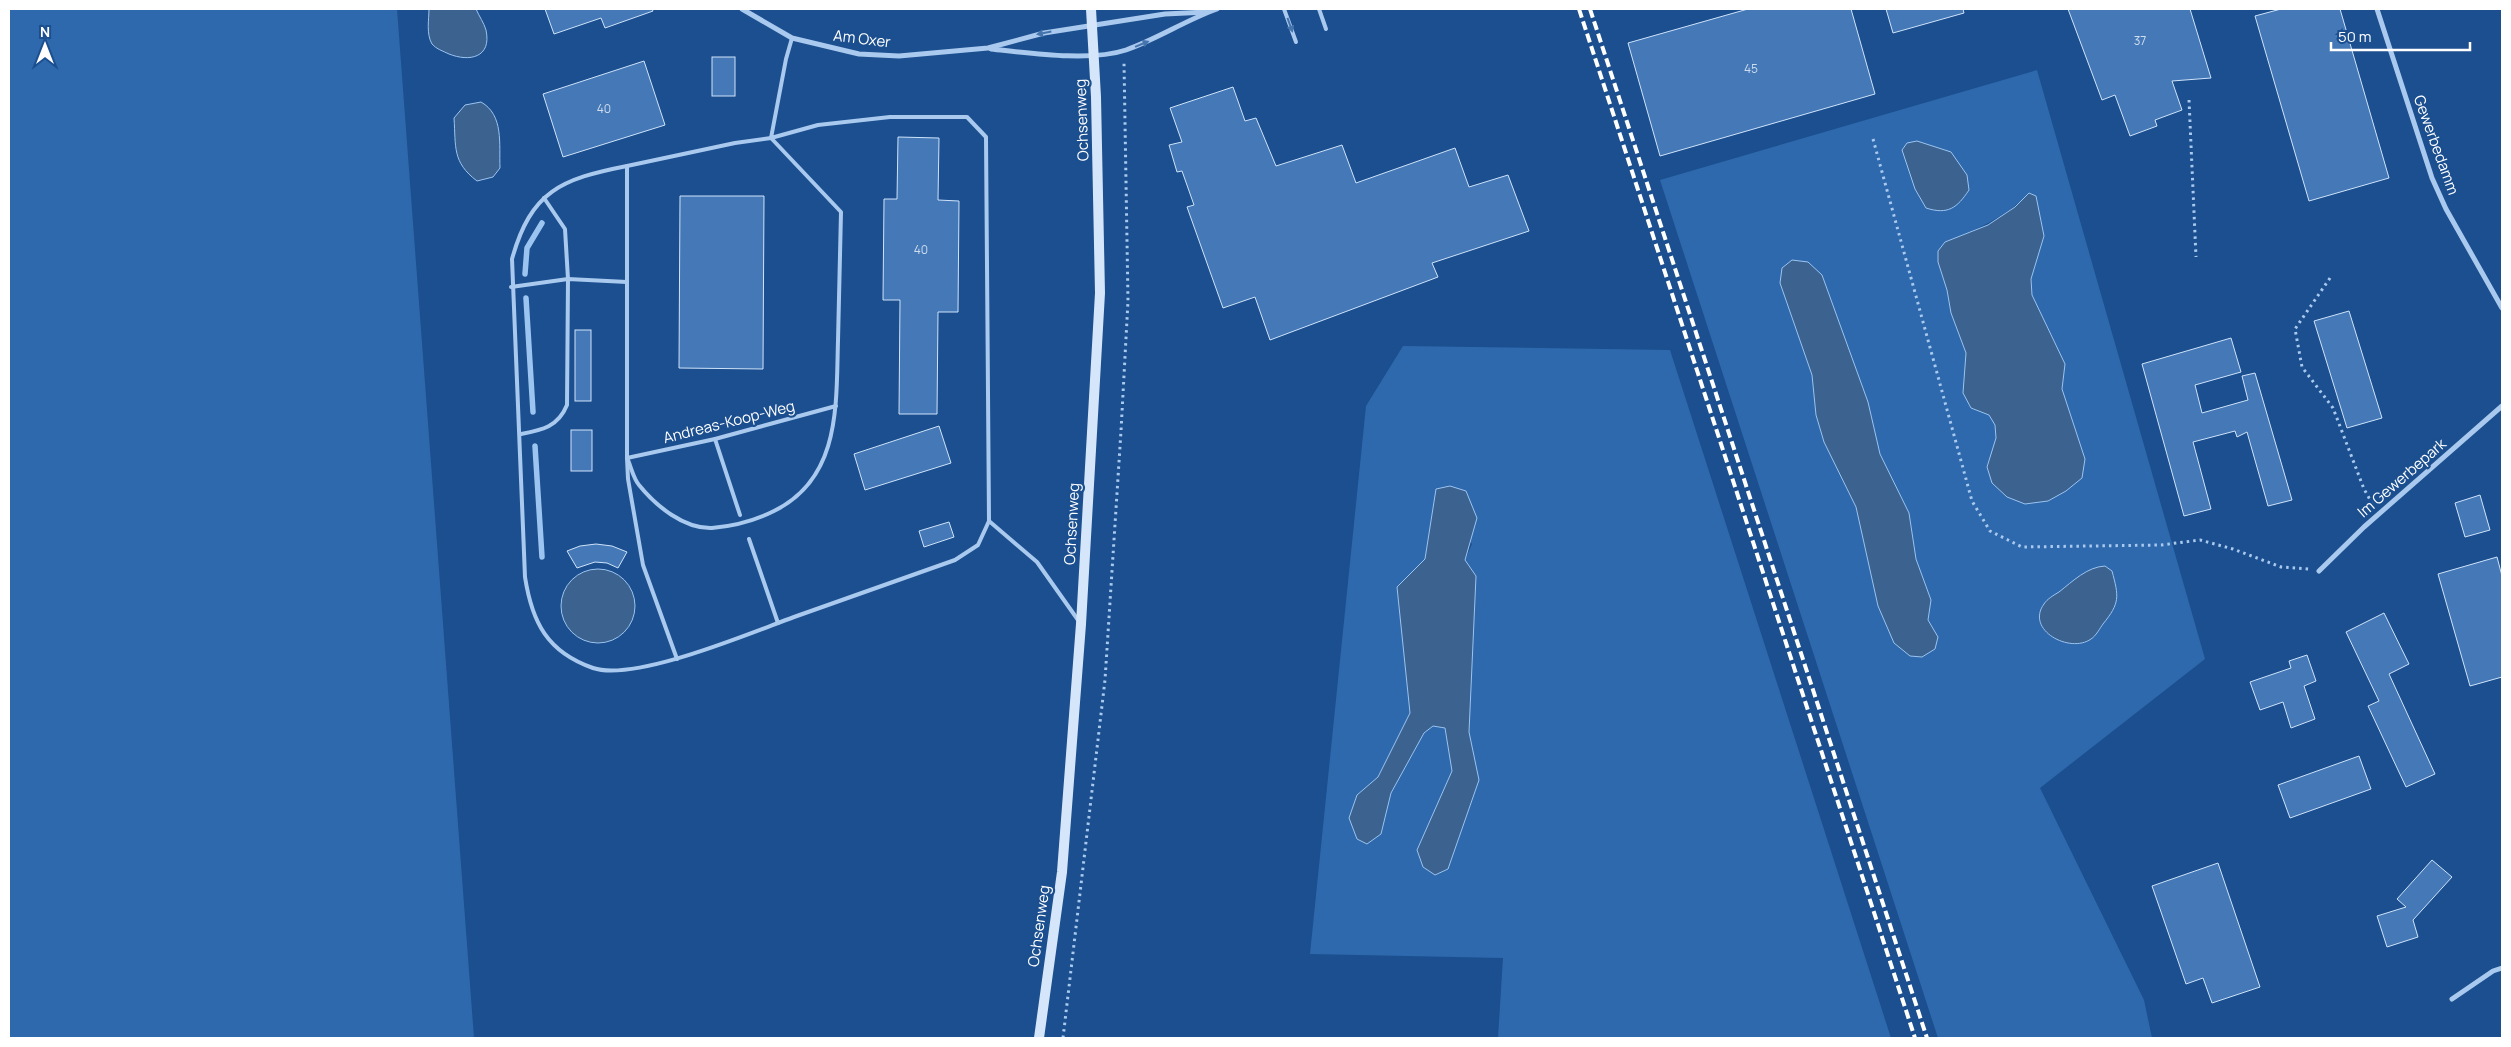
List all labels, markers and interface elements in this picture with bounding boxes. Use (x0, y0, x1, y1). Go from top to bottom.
one-way arrow (1286, 18, 1294, 33)
north arrow (20, 20, 70, 70)
scale bar (2331, 20, 2470, 52)
text: N (40, 22, 50, 41)
street label: Am Oxer (832, 25, 892, 53)
text: 50 m (2338, 26, 2372, 47)
one-way arrow (1036, 30, 1052, 38)
house number: 37 (2134, 32, 2146, 49)
one-way arrow (1134, 39, 1149, 47)
house number: 45 (1744, 60, 1758, 77)
street label: Ochsenweg (1070, 79, 1093, 161)
street label: Gewerbedamm (2409, 92, 2464, 198)
house number: 40 (597, 100, 611, 117)
house number: 40 (914, 241, 928, 258)
street label: Andreas-Koop-Weg (661, 395, 797, 448)
street label: Im Gewerbepark (2353, 433, 2451, 522)
street label: Ochsenweg (1059, 482, 1084, 566)
street label: Ochsenweg (1022, 884, 1055, 968)

